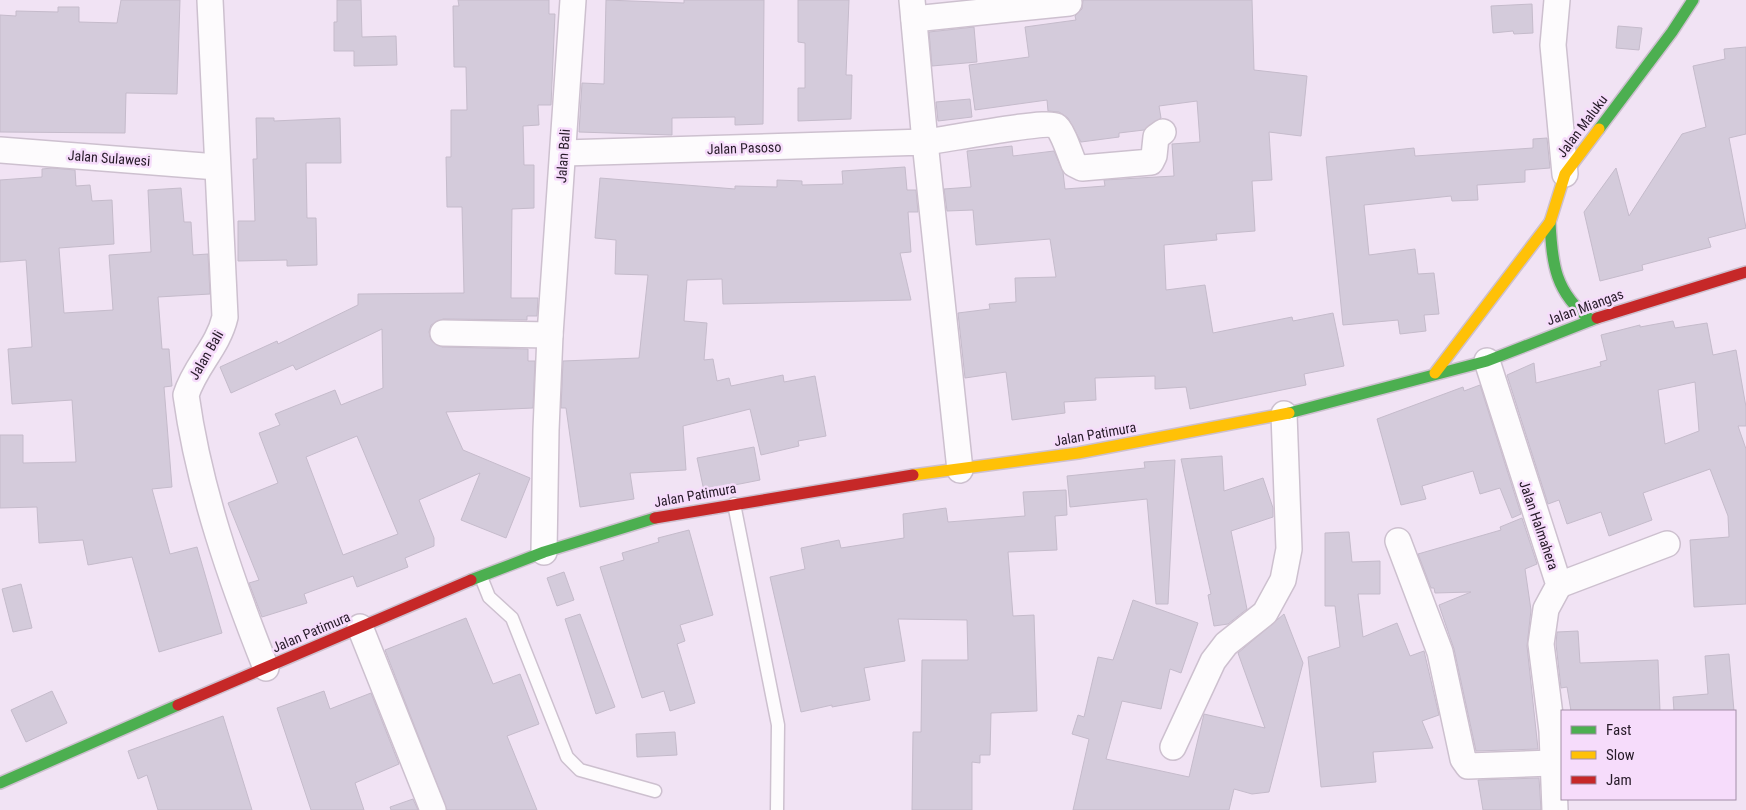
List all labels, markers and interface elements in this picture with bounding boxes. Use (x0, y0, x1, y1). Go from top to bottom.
street label: Jalan Maluku (1553, 92, 1611, 160)
street label: Jalan Bali (553, 128, 573, 184)
street label: Jalan Pasoso (706, 139, 782, 157)
street label: Jalan Sulawesi (67, 147, 151, 169)
street label: Jalan Miangas (1544, 286, 1626, 328)
street label: Jalan Bali (186, 328, 226, 382)
street label: Jalan Patimura (1053, 419, 1137, 449)
street label: Jalan Halmahera (1516, 478, 1562, 572)
street label: Jalan Patimura (653, 480, 737, 510)
street label: Jalan Patimura (270, 608, 352, 656)
legend (1561, 710, 1736, 800)
text: Fast (1606, 721, 1631, 739)
text: Slow (1606, 746, 1635, 764)
text: Jam (1606, 771, 1632, 789)

